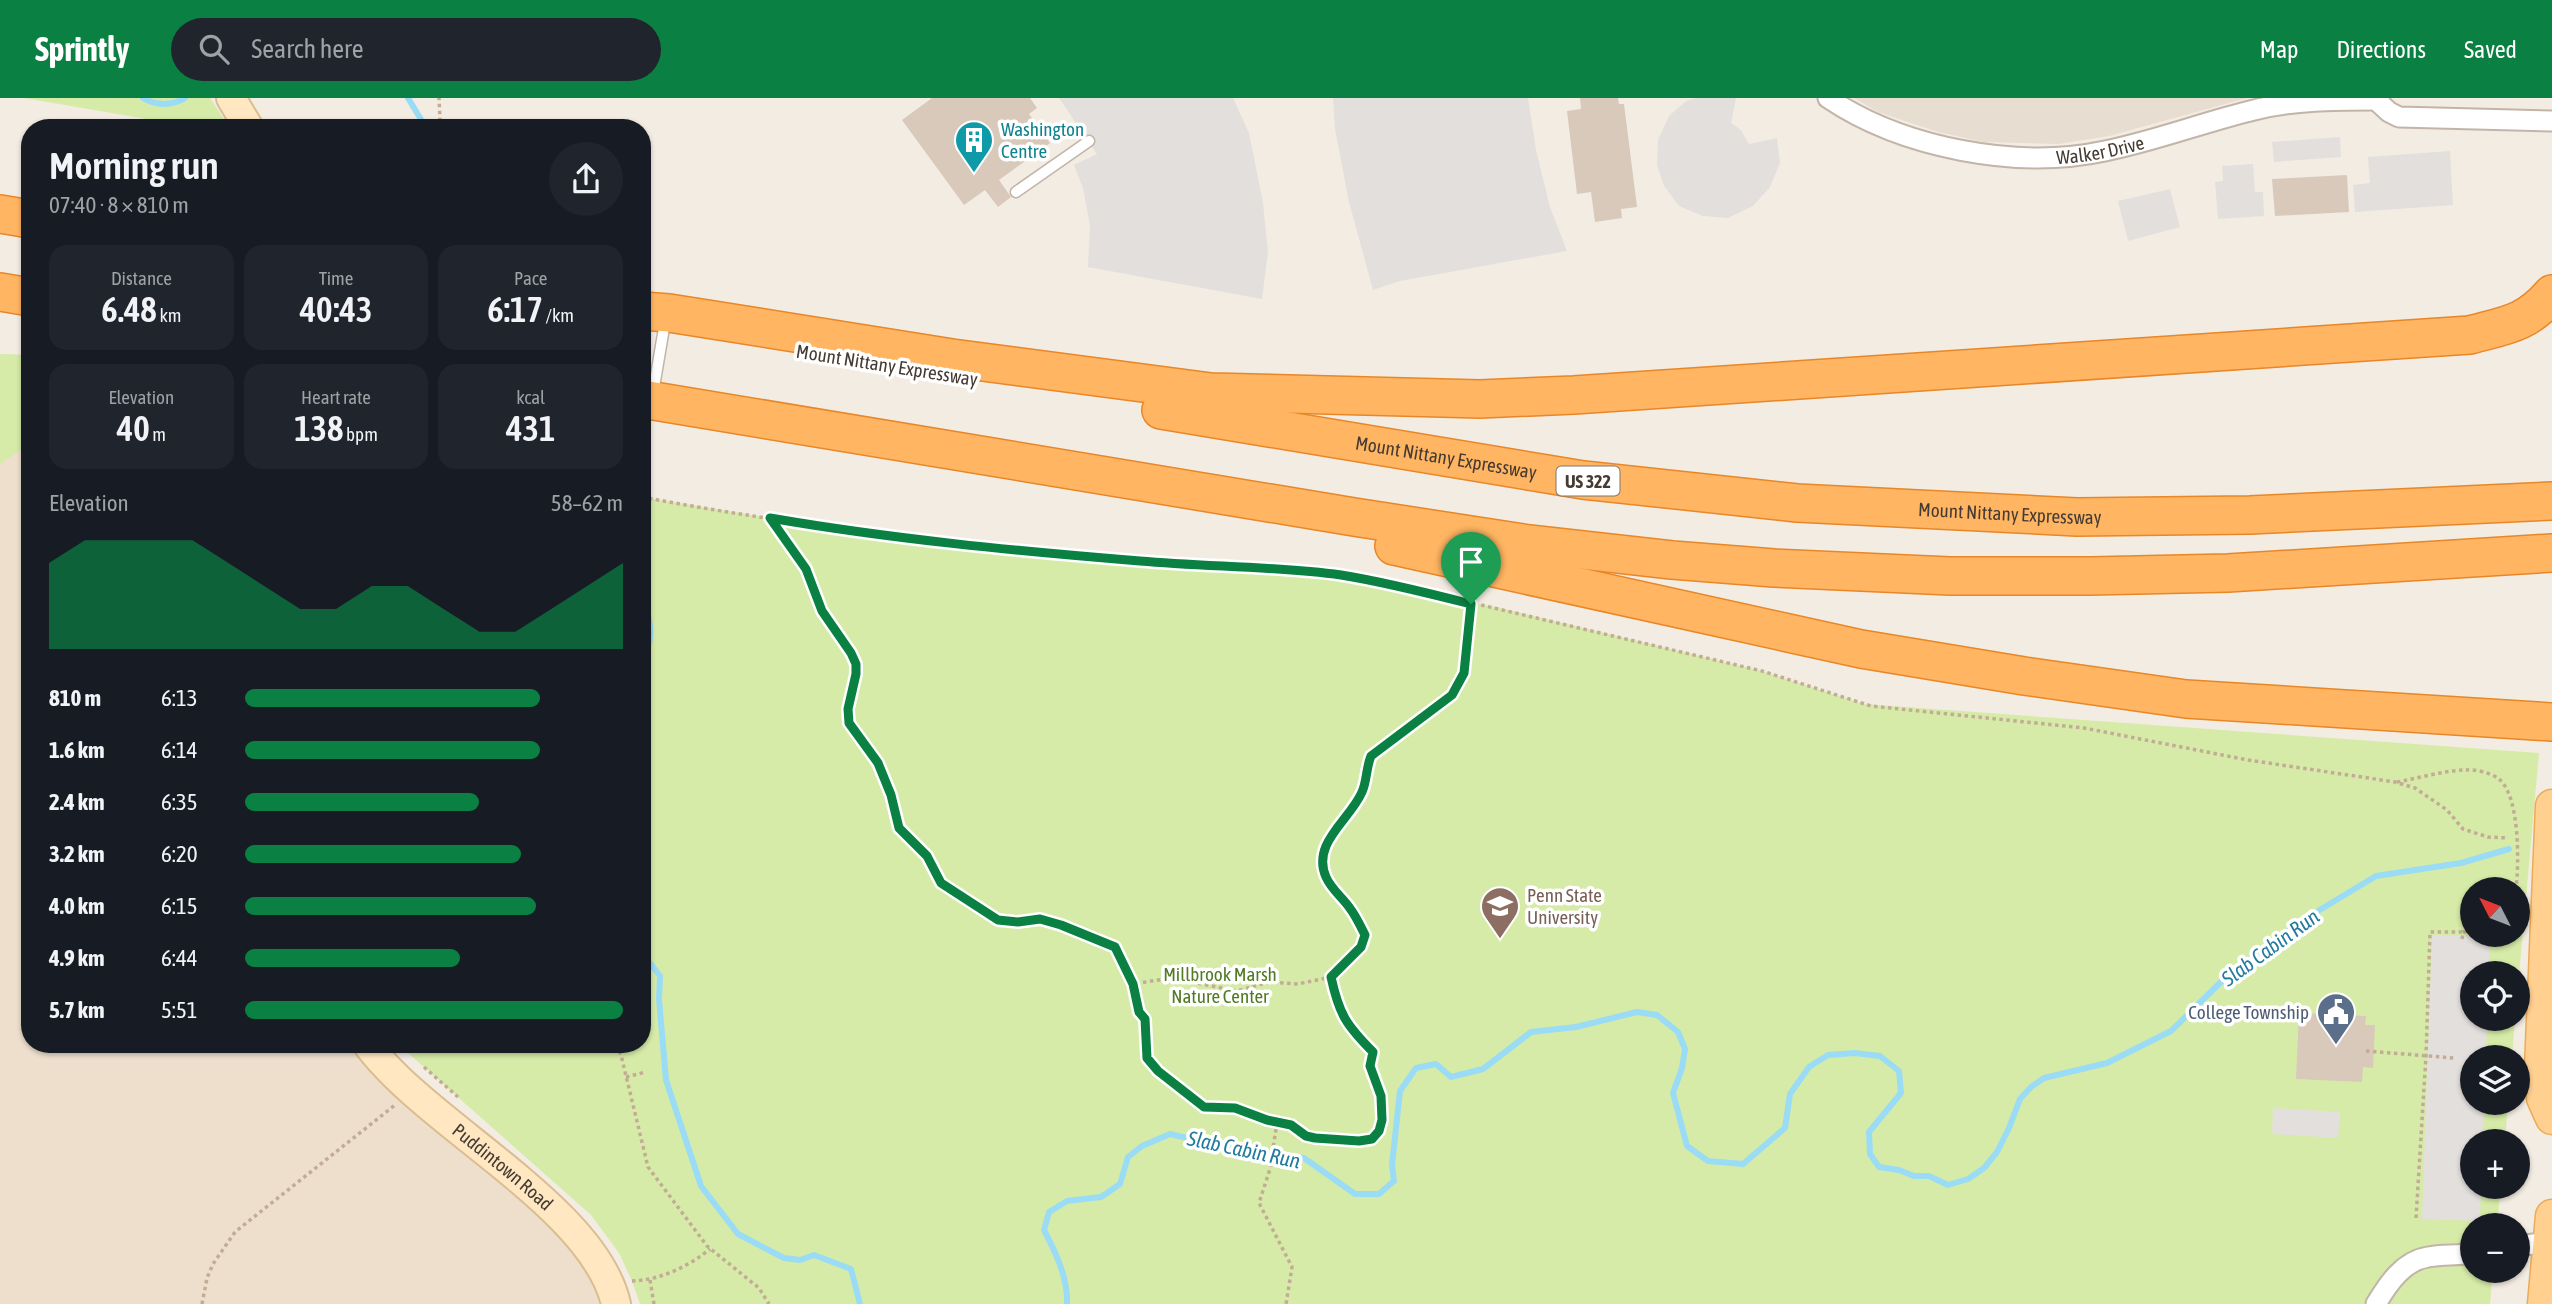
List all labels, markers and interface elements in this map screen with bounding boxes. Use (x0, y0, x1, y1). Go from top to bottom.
search box (171, 18, 661, 81)
text: Sprintly (35, 30, 129, 68)
icon: search (195, 30, 233, 68)
text: Search here (251, 34, 364, 64)
text: Map (2260, 36, 2298, 63)
text: Directions (2336, 36, 2426, 63)
text: Saved (2464, 36, 2517, 63)
place label: Washington Centre (1001, 118, 1084, 162)
building icon: Washington Centre (953, 119, 995, 174)
street label: Walker Drive (2056, 131, 2146, 168)
button: share (549, 142, 623, 216)
text: Morning run (49, 144, 219, 187)
text: 07:40 · 8 × 810 m (49, 192, 189, 218)
text: Distance (111, 267, 172, 289)
text: Time (319, 267, 353, 289)
text: Pace (514, 267, 547, 289)
text: 6.48 (101, 289, 157, 329)
text: 40:43 (300, 289, 372, 329)
text: 6:17 (487, 289, 543, 329)
text: km (157, 304, 181, 326)
text: /km (543, 304, 574, 326)
street label: Mount Nittany Expressway (795, 340, 979, 390)
text: Elevation (108, 386, 174, 408)
text: Heart rate (301, 386, 371, 408)
text: kcal (516, 386, 545, 408)
text: 40 (117, 408, 150, 448)
text: 138 (294, 408, 344, 448)
text: 431 (506, 408, 555, 448)
text: m (150, 423, 166, 445)
text: bpm (344, 423, 378, 445)
street label: Mount Nittany Expressway (1354, 431, 1539, 483)
road number: US 322 (1556, 466, 1620, 496)
text: Elevation (49, 490, 129, 516)
text: 58–62 m (551, 490, 623, 516)
street label: Mount Nittany Expressway (1918, 498, 2102, 528)
pin (1441, 532, 1501, 604)
icon: arrive (1452, 543, 1490, 581)
text: 810 m (49, 685, 101, 711)
text: 6:13 (161, 685, 198, 711)
text: 1.6 km (49, 737, 105, 763)
text: 6:14 (161, 737, 198, 763)
text: 2.4 km (49, 789, 105, 815)
text: 6:35 (161, 789, 198, 815)
text: 3.2 km (49, 841, 105, 867)
text: 6:20 (161, 841, 198, 867)
north arrow (2460, 877, 2530, 947)
map controls (2460, 877, 2530, 1283)
place label: Penn State University (1527, 884, 1602, 928)
school or university icon: Penn State University (1479, 885, 1521, 940)
text: 4.0 km (49, 893, 105, 919)
text: 6:15 (161, 893, 198, 919)
water label: Slab Cabin Run (2216, 904, 2323, 991)
text: 4.9 km (49, 945, 105, 971)
text: 6:44 (161, 945, 198, 971)
button: locate (2460, 961, 2530, 1031)
park label: Millbrook Marsh Nature Center (1163, 963, 1277, 1007)
public building icon: College Township (2315, 991, 2357, 1046)
text: 5.7 km (49, 997, 105, 1023)
text: 5:51 (161, 997, 198, 1023)
place label: College Township (2188, 1001, 2309, 1023)
button: layers (2460, 1045, 2530, 1115)
street label: Puddintown Road (448, 1119, 558, 1215)
water label: Slab Cabin Run (1184, 1125, 1303, 1173)
button: + (2460, 1129, 2530, 1199)
button: − (2460, 1213, 2530, 1283)

